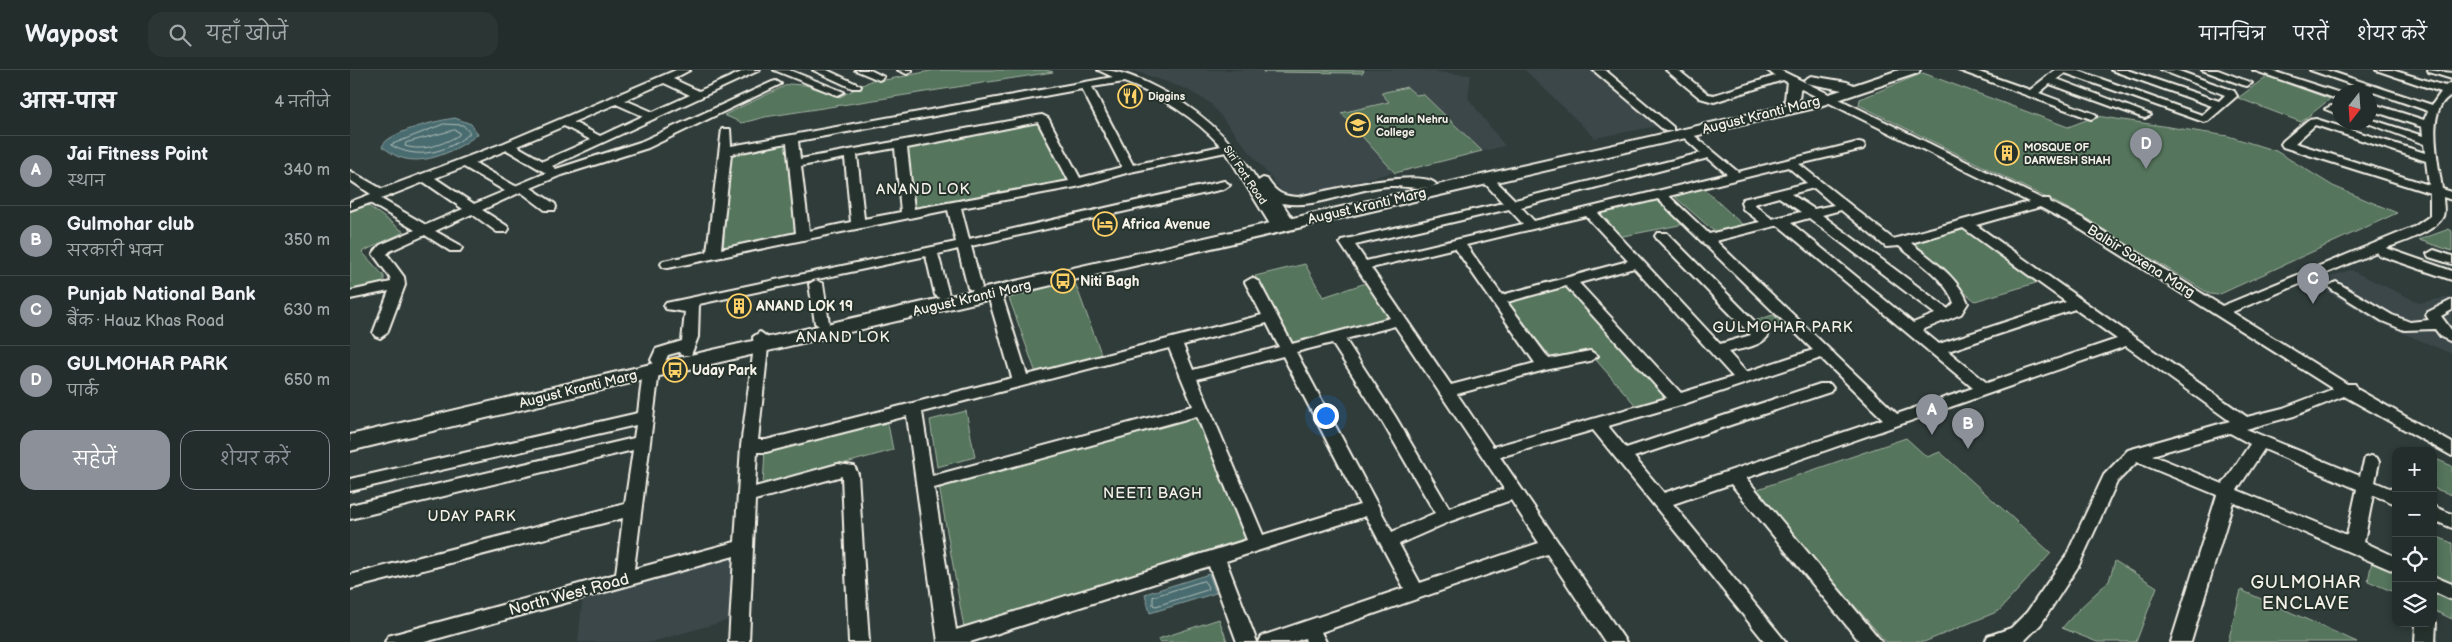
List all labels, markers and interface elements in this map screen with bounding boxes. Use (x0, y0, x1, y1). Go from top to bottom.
search box (148, 12, 498, 57)
text: Waypost (25, 20, 118, 49)
icon: search (166, 21, 194, 49)
text: यहाँ खोजें (206, 23, 288, 46)
text: मानचित्र (2199, 24, 2265, 45)
text: परतें (2293, 24, 2329, 45)
text: शेयर करें (2357, 24, 2427, 45)
restaurant icon: Diggins (1117, 83, 1143, 109)
north arrow (2332, 85, 2377, 130)
text: आस-पास (20, 89, 116, 114)
place label: Diggins (1148, 90, 1186, 103)
street label: August Kranti Marg (1700, 92, 1822, 138)
text: 4 नतीजे (274, 93, 330, 112)
school or university icon: Kamala Nehru College (1345, 112, 1371, 138)
place label: Kamala Nehru College (1376, 113, 1448, 139)
pin: D (2130, 128, 2162, 169)
building icon: MOSQUE OF DARWESH SHAH (1994, 140, 2020, 166)
place label: MOSQUE OF DARWESH SHAH (2024, 141, 2111, 167)
text: Jai Fitness Point (67, 143, 208, 166)
street label: Siri Fort Road (1221, 143, 1269, 207)
text: A (31, 161, 41, 180)
text: 340 m (283, 161, 330, 180)
text: स्थान (67, 172, 105, 191)
district label: ANAND LOK (876, 180, 970, 199)
street label: August Kranti Marg (1306, 184, 1428, 228)
hotel icon: Africa Avenue (1092, 211, 1118, 237)
text: Gulmohar club (67, 213, 194, 236)
place label: Africa Avenue (1121, 216, 1210, 233)
street label: Balbir Saxena Marg (2084, 221, 2198, 301)
text: B (30, 231, 42, 250)
text: 350 m (284, 231, 330, 250)
text: सरकारी भवन (67, 242, 163, 261)
pin: C (2297, 263, 2329, 304)
bus stop icon: Niti Bagh (1050, 268, 1076, 294)
place label: Niti Bagh (1080, 273, 1139, 290)
street label: August Kranti Marg (911, 276, 1033, 320)
text: Punjab National Bank (67, 283, 256, 306)
building icon: ANAND LOK 19 (726, 293, 752, 319)
place label: ANAND LOK 19 (755, 298, 853, 315)
text: C (30, 301, 42, 320)
text: 630 m (283, 301, 330, 320)
text: बैंक · Hauz Khas Road (67, 312, 224, 331)
district label: GULMOHAR PARK (1712, 318, 1854, 337)
district label: ANAND LOK (796, 328, 890, 347)
text: GULMOHAR PARK (67, 353, 228, 376)
bus stop icon: Uday Park (662, 357, 688, 383)
place label: Uday Park (692, 362, 758, 379)
street label: August Kranti Marg (517, 366, 639, 412)
text: D (30, 371, 42, 390)
text: 650 m (284, 371, 330, 390)
text: पार्क (67, 382, 98, 401)
pin: A (1916, 394, 1948, 435)
your location (1313, 403, 1339, 429)
pin: B (1952, 408, 1984, 449)
button: सहेजें (20, 430, 170, 490)
button: शेयर करें (180, 430, 330, 490)
map controls (2392, 447, 2437, 627)
button: + (2392, 447, 2437, 492)
district label: NEETI BAGH (1103, 484, 1203, 503)
button: − (2392, 492, 2437, 537)
district label: UDAY PARK (428, 507, 516, 526)
button: locate (2392, 537, 2437, 582)
street label: North West Road (507, 570, 631, 620)
district label: GULMOHAR ENCLAVE (2250, 572, 2362, 614)
button: layers (2392, 582, 2437, 627)

